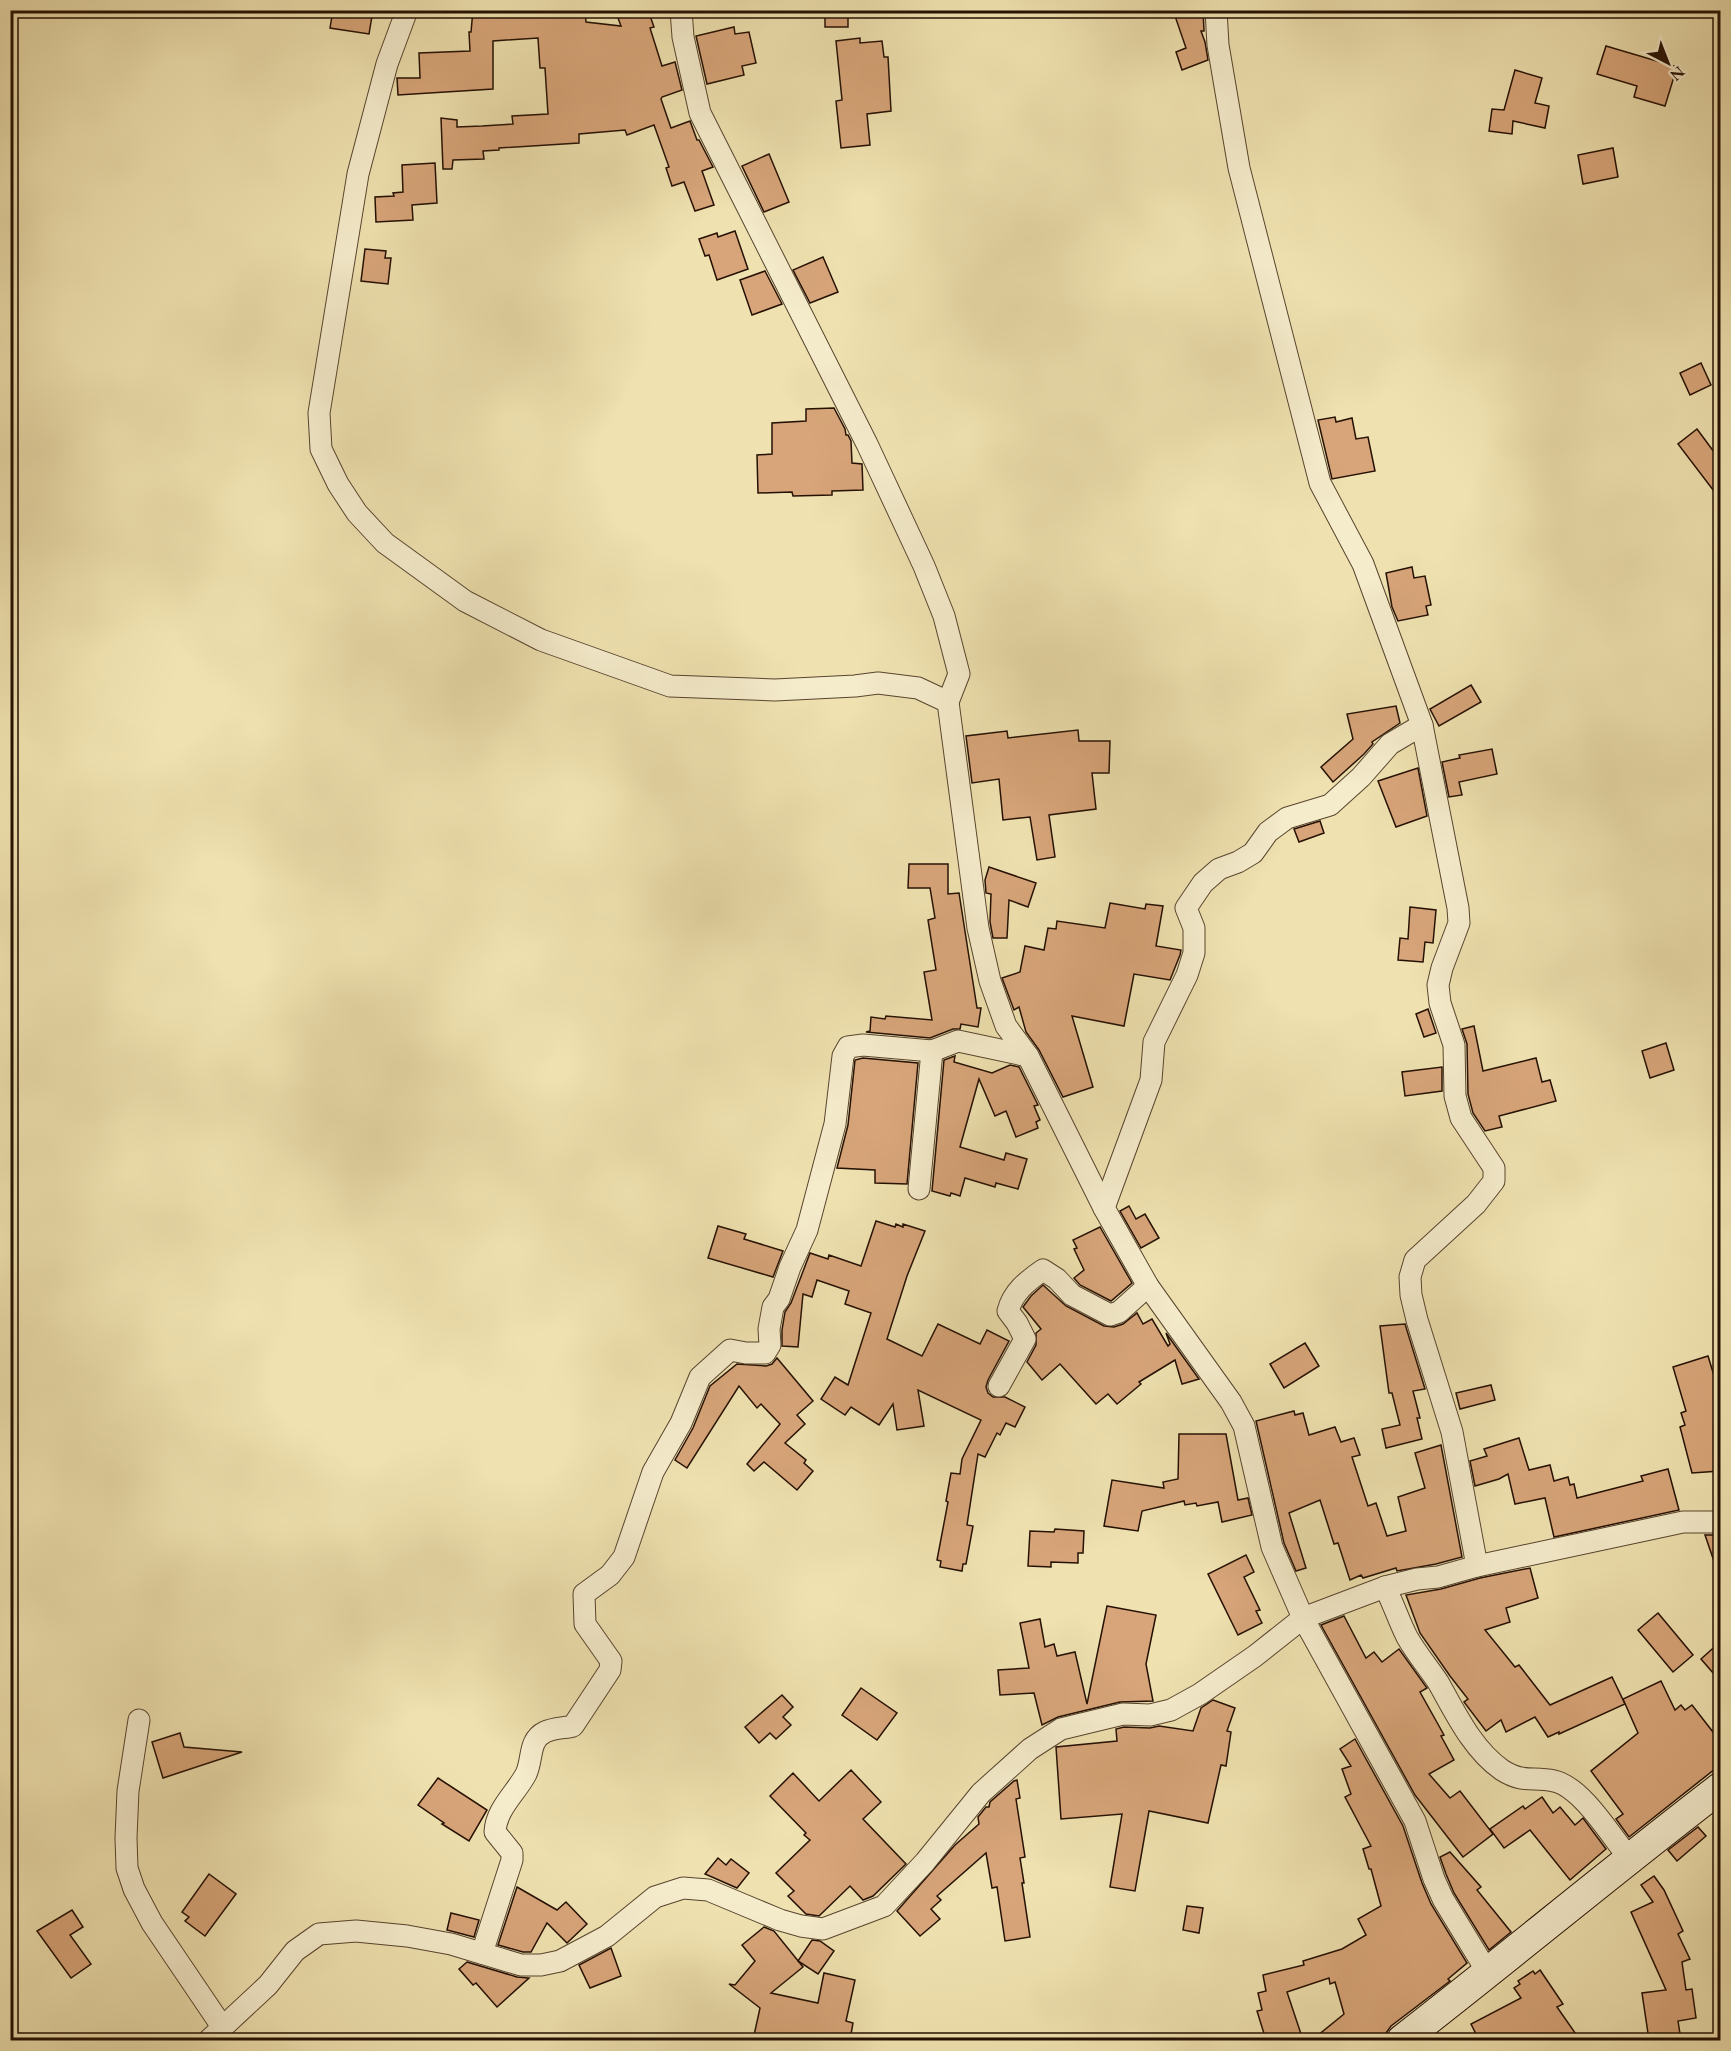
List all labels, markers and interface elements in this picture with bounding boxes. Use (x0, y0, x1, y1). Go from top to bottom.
north arrow (1638, 33, 1698, 93)
text: N (1666, 62, 1690, 86)

